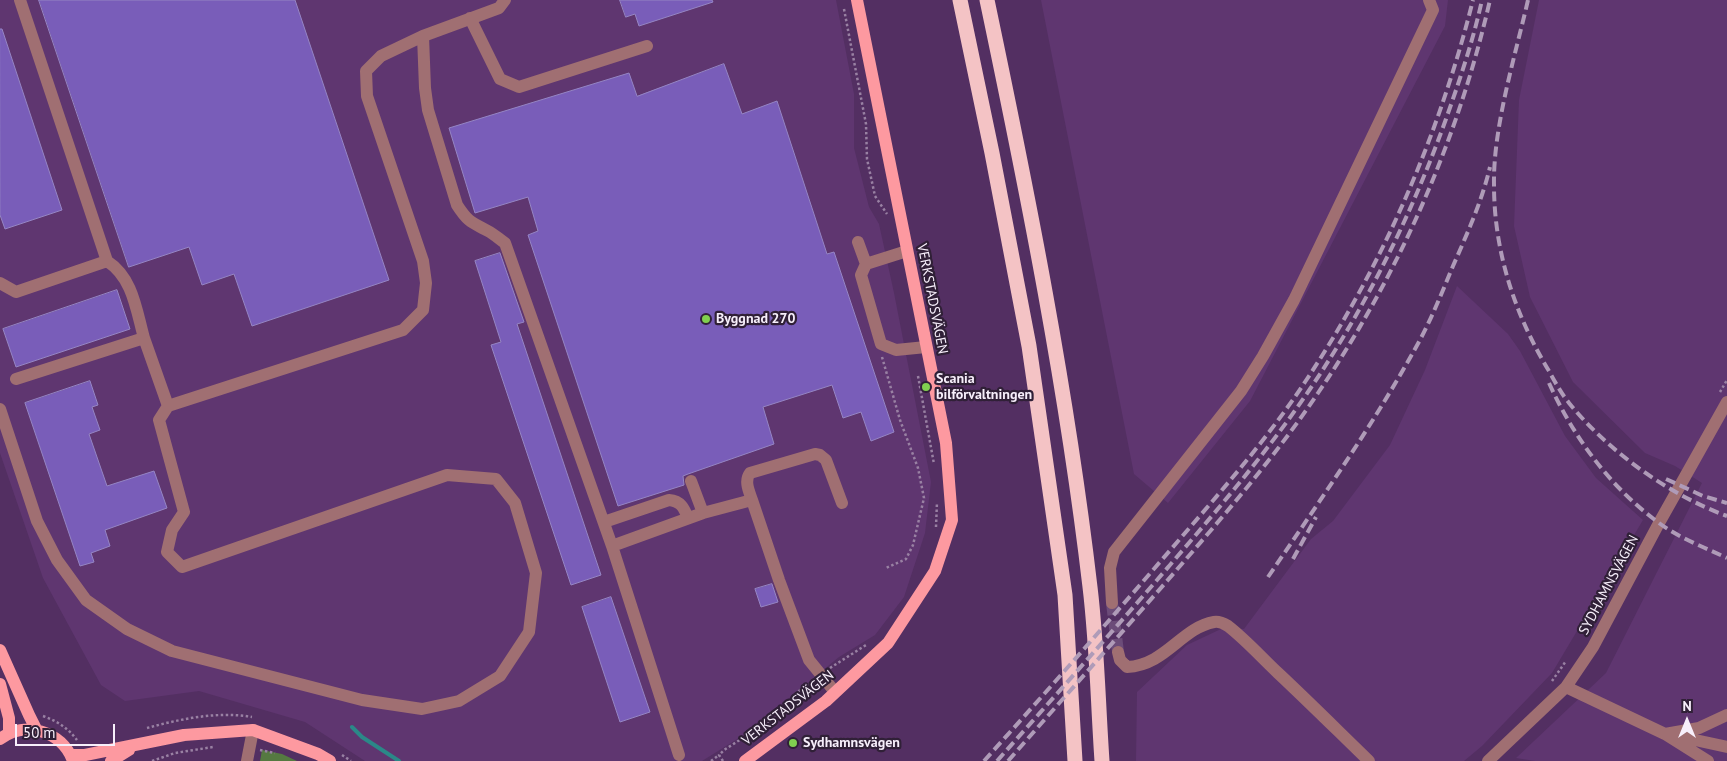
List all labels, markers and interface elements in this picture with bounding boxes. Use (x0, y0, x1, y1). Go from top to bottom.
street label: VERKSTADSVÄGEN (913, 242, 951, 356)
place label: Byggnad 270 (716, 311, 795, 327)
marker: Byggnad 270 (700, 313, 712, 325)
place label: Scania bilförvaltningen (936, 371, 1032, 404)
marker: Scania bilförvaltningen (920, 381, 932, 393)
street label: SYDHAMNSVÄGEN (1576, 532, 1642, 638)
street label: VERKSTADSVÄGEN (739, 667, 837, 749)
north arrow (1662, 696, 1712, 746)
text: N (1682, 697, 1692, 715)
scale bar (18, 714, 118, 746)
text: 50 m (23, 723, 56, 742)
place label: Sydhamnsvägen (803, 735, 900, 751)
marker: Sydhamnsvägen (787, 737, 799, 749)

